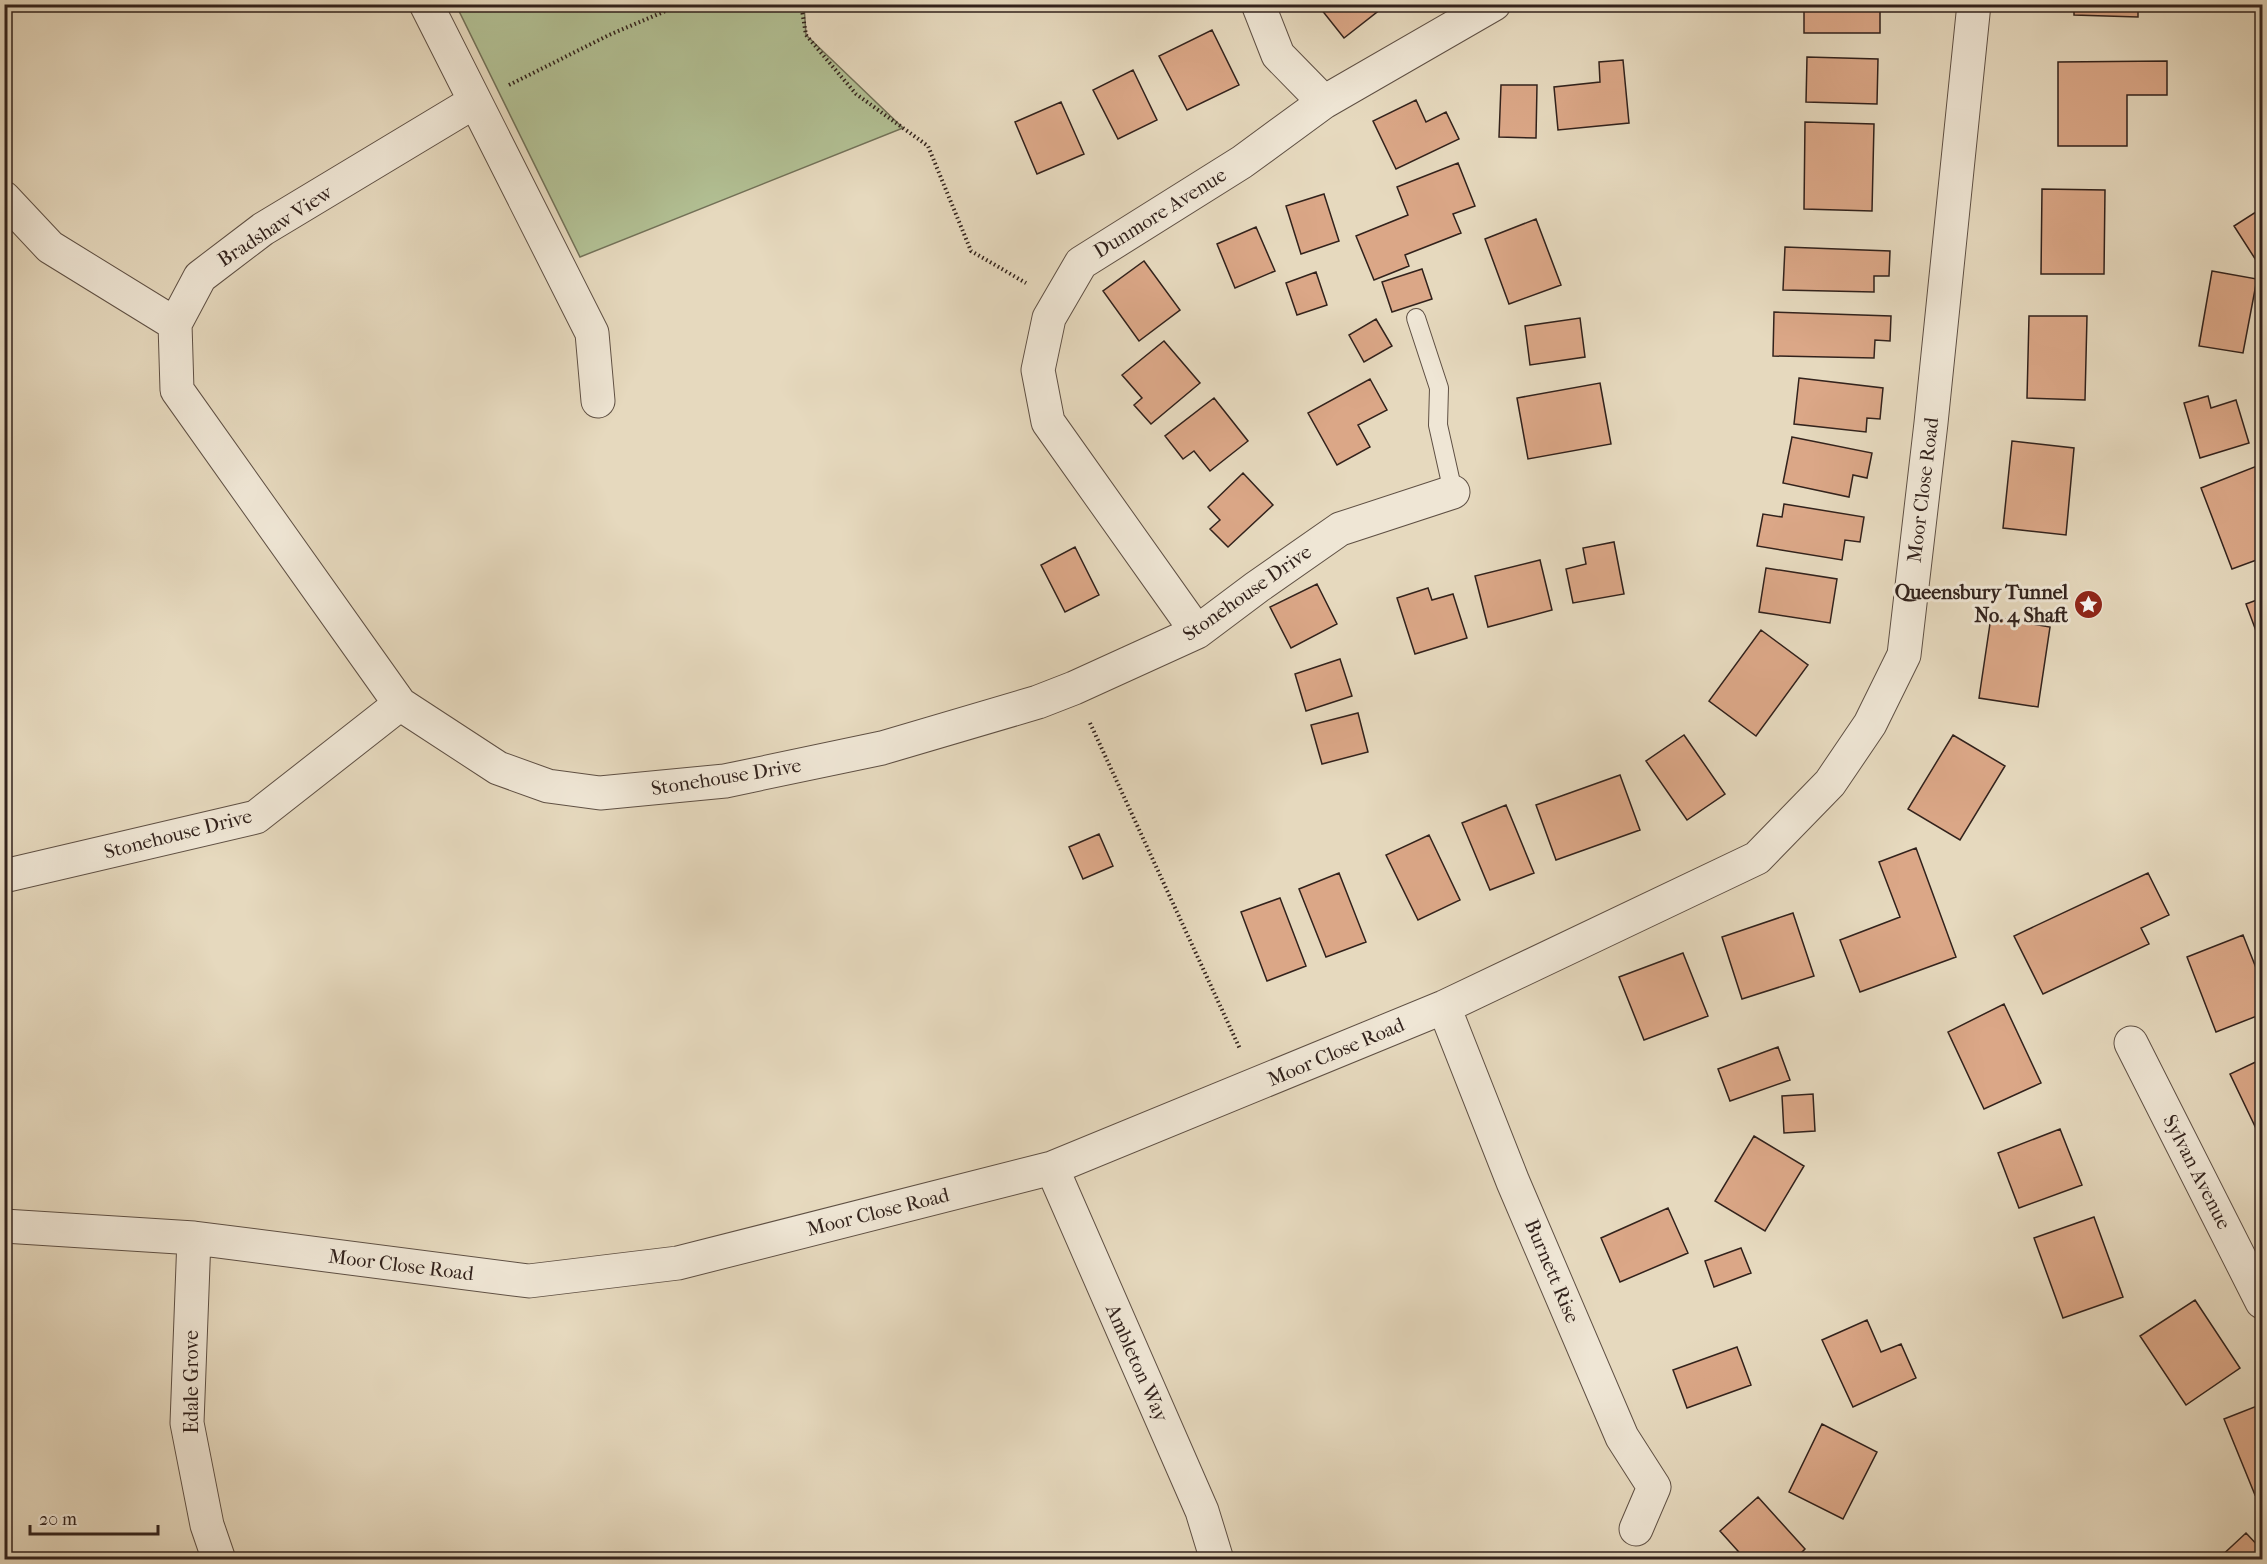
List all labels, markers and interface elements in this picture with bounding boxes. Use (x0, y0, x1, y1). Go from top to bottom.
street label: Dunmore Avenue (1090, 163, 1231, 263)
street label: Bradshaw View (214, 180, 337, 271)
street label: Moor Close Road (1903, 415, 1943, 564)
street label: Stonehouse Drive (1178, 540, 1316, 646)
place label: Queensbury Tunnel No. 4 Shaft (1895, 581, 2069, 628)
place icon: Queensbury Tunnel No. 4 Shaft (2073, 588, 2105, 620)
street label: Stonehouse Drive (649, 754, 803, 800)
street label: Stonehouse Drive (102, 804, 254, 864)
street label: Moor Close Road (1264, 1012, 1409, 1091)
street label: Sylvan Avenue (2158, 1111, 2236, 1233)
street label: Moor Close Road (804, 1183, 953, 1241)
street label: Burnett Rise (1520, 1216, 1584, 1326)
street label: Moor Close Road (327, 1245, 476, 1285)
street label: Ambleton Way (1100, 1300, 1174, 1426)
street label: Edale Grove (180, 1330, 203, 1434)
scale bar (30, 1498, 158, 1536)
text: 20 m (39, 1509, 77, 1530)

